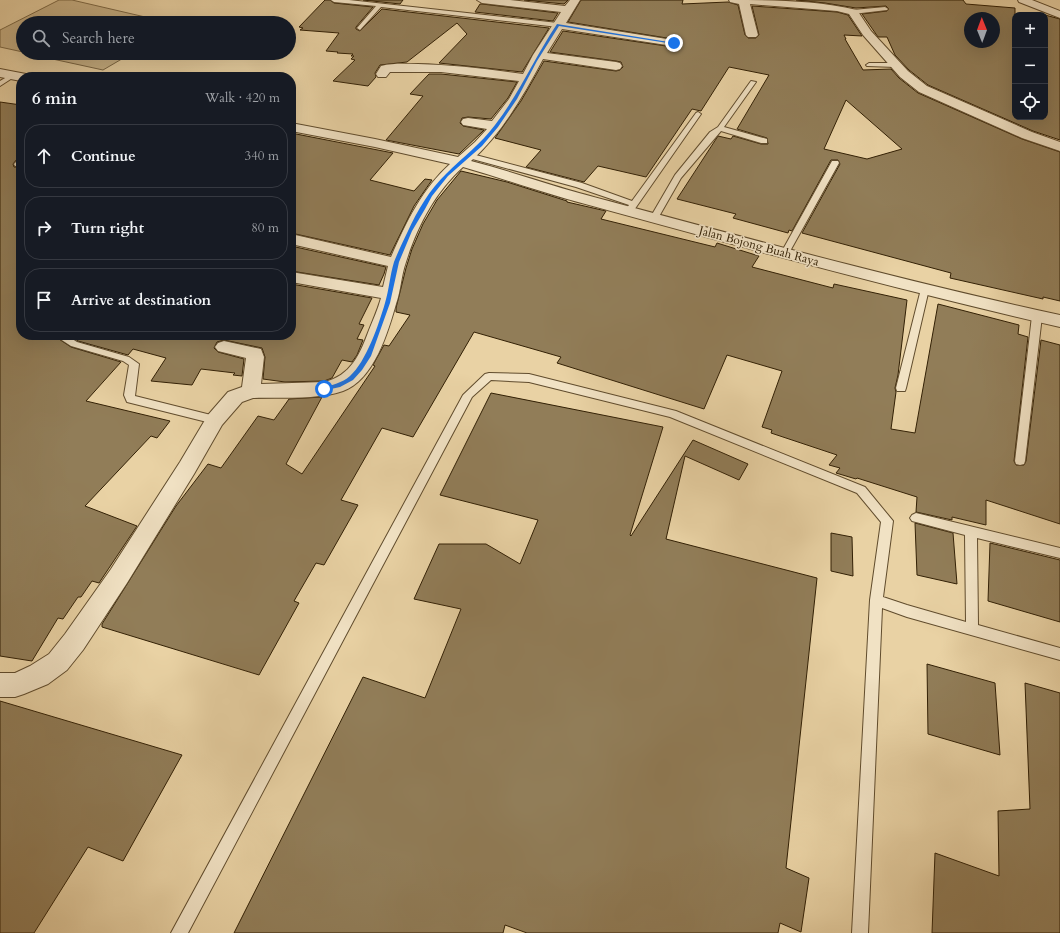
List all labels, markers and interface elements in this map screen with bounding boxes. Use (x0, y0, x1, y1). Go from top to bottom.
north arrow (964, 12, 1000, 48)
map controls (1012, 12, 1048, 120)
button: + (1012, 12, 1048, 48)
search box (16, 16, 296, 60)
icon: search (30, 27, 52, 49)
text: Search here (62, 28, 135, 48)
route end (665, 34, 683, 52)
button: − (1012, 48, 1048, 84)
button: locate (1012, 84, 1048, 120)
text: 6 min (32, 87, 77, 110)
text: Walk · 420 m (205, 89, 280, 107)
icon: ahead (33, 145, 55, 167)
text: Continue (71, 146, 136, 166)
text: 340 m (245, 147, 279, 165)
icon: right (33, 217, 55, 239)
text: Turn right (71, 218, 144, 238)
text: 80 m (251, 219, 279, 237)
street label: Jalan Bojong Buah Raya (695, 222, 822, 270)
icon: arrive (33, 289, 55, 311)
text: Arrive at destination (71, 290, 211, 310)
route start (315, 380, 333, 398)

